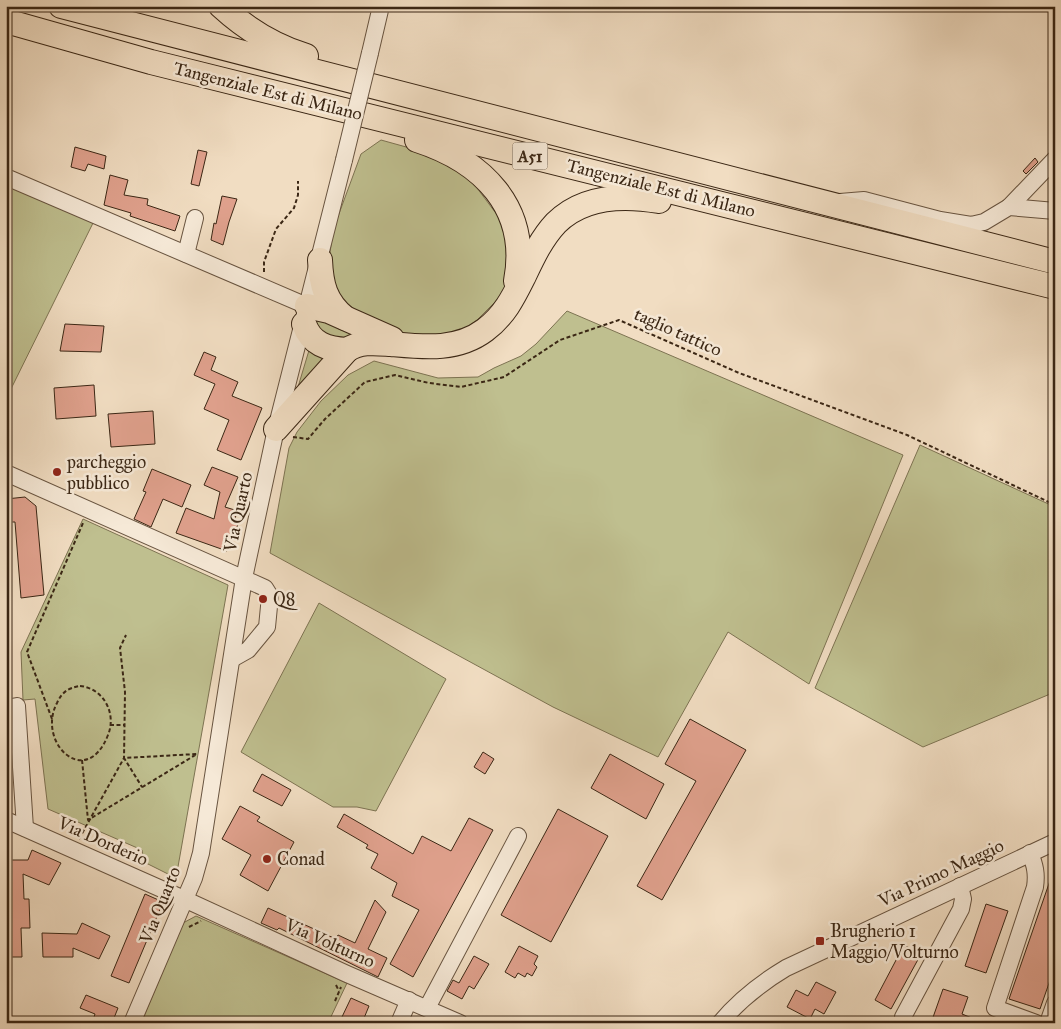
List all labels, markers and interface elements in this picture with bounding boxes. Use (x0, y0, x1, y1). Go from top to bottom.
street label: Tangenziale Est di Milano (171, 57, 365, 126)
road number: A51 (512, 142, 548, 170)
street label: Tangenziale Est di Milano (564, 154, 758, 223)
street label: taglio tattico (630, 303, 725, 362)
place label: parcheggio pubblico (66, 451, 146, 494)
marker: parcheggio pubblico (51, 466, 63, 478)
street label: Via Quarto (219, 470, 257, 555)
place label: Q8 (273, 588, 298, 610)
marker: Q8 (257, 593, 269, 605)
street label: Via Dorderio (54, 811, 151, 871)
street label: Via Primo Maggio (874, 834, 1008, 913)
place label: Conad (277, 848, 325, 870)
marker: Conad (261, 853, 273, 865)
street label: Via Quarto (134, 863, 185, 948)
street label: Via Volturno (281, 913, 378, 973)
place label: Brugherio 1 Maggio/Volturno (830, 920, 959, 964)
marker: Brugherio 1 Maggio/Volturno (814, 935, 826, 947)

